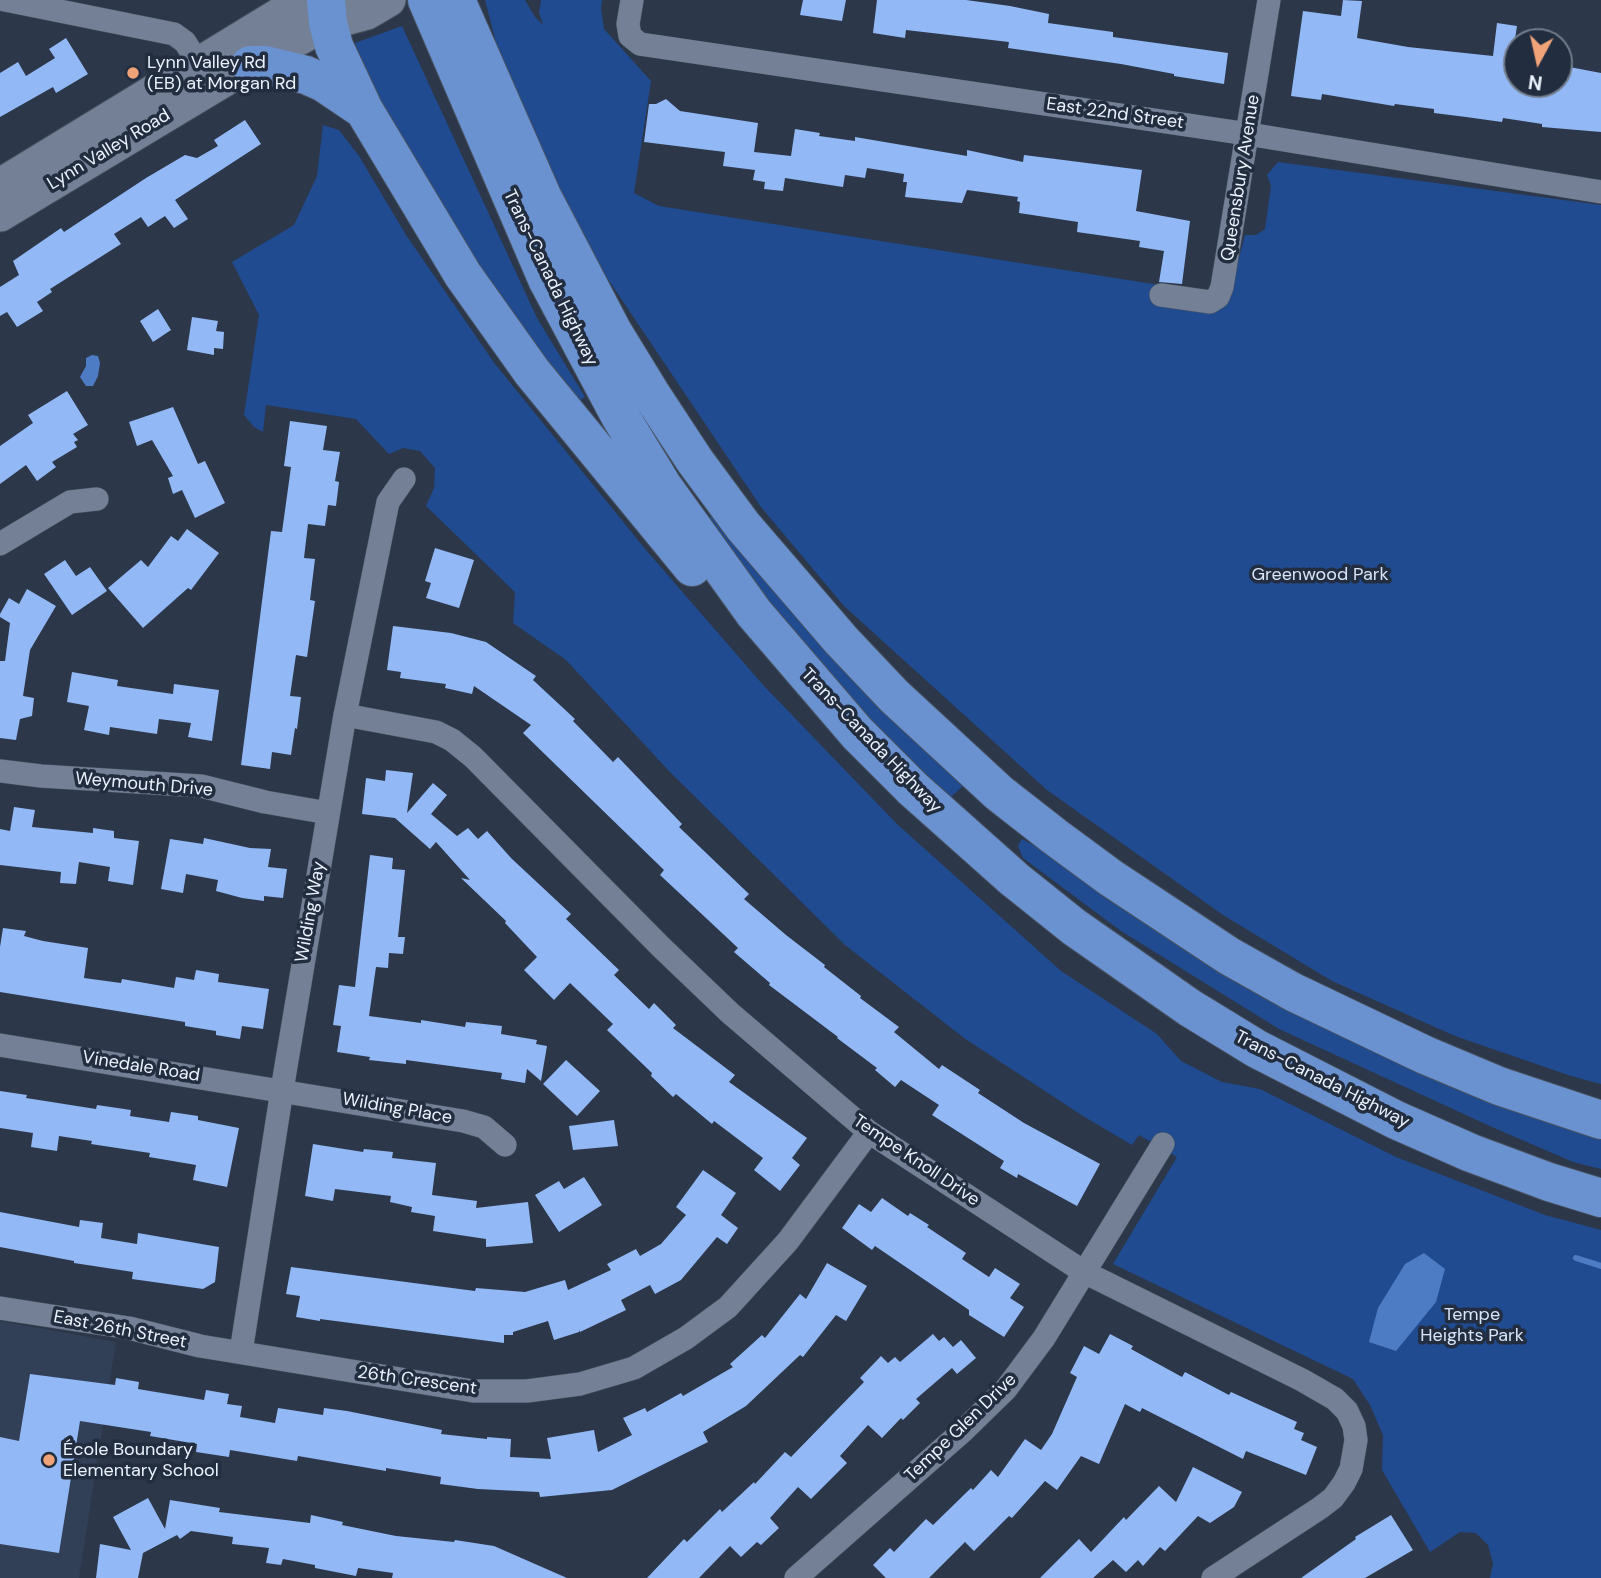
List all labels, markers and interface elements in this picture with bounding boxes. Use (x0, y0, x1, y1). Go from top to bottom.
north arrow (1503, 28, 1573, 98)
place label: Lynn Valley Rd (EB) at Morgan Rd (147, 52, 296, 94)
marker: Lynn Valley Rd (EB) at Morgan Rd (125, 65, 141, 81)
text: N (1527, 69, 1544, 96)
street label: Queensbury Avenue (1217, 93, 1265, 263)
street label: East 22nd Street (1045, 94, 1185, 134)
street label: Lynn Valley Road (44, 105, 174, 195)
street label: Trans-Canada Highway (498, 186, 602, 370)
park label: Greenwood Park (1251, 564, 1389, 586)
street label: Trans-Canada Highway (796, 664, 946, 818)
street label: Weymouth Drive (74, 768, 214, 802)
street label: Wilding Way (291, 860, 331, 964)
street label: Trans-Canada Highway (1231, 1027, 1413, 1133)
street label: Vinedale Road (81, 1047, 201, 1087)
street label: Wilding Place (340, 1089, 454, 1129)
street label: Tempe Knoll Drive (849, 1111, 983, 1211)
park label: Tempe Heights Park (1420, 1304, 1524, 1346)
street label: East 26th Street (52, 1306, 188, 1354)
street label: 26th Crescent (356, 1362, 478, 1400)
street label: Tempe Glen Drive (901, 1369, 1021, 1487)
place label: École Boundary Elementary School (63, 1439, 219, 1482)
marker: École Boundary Elementary School (41, 1452, 57, 1468)

